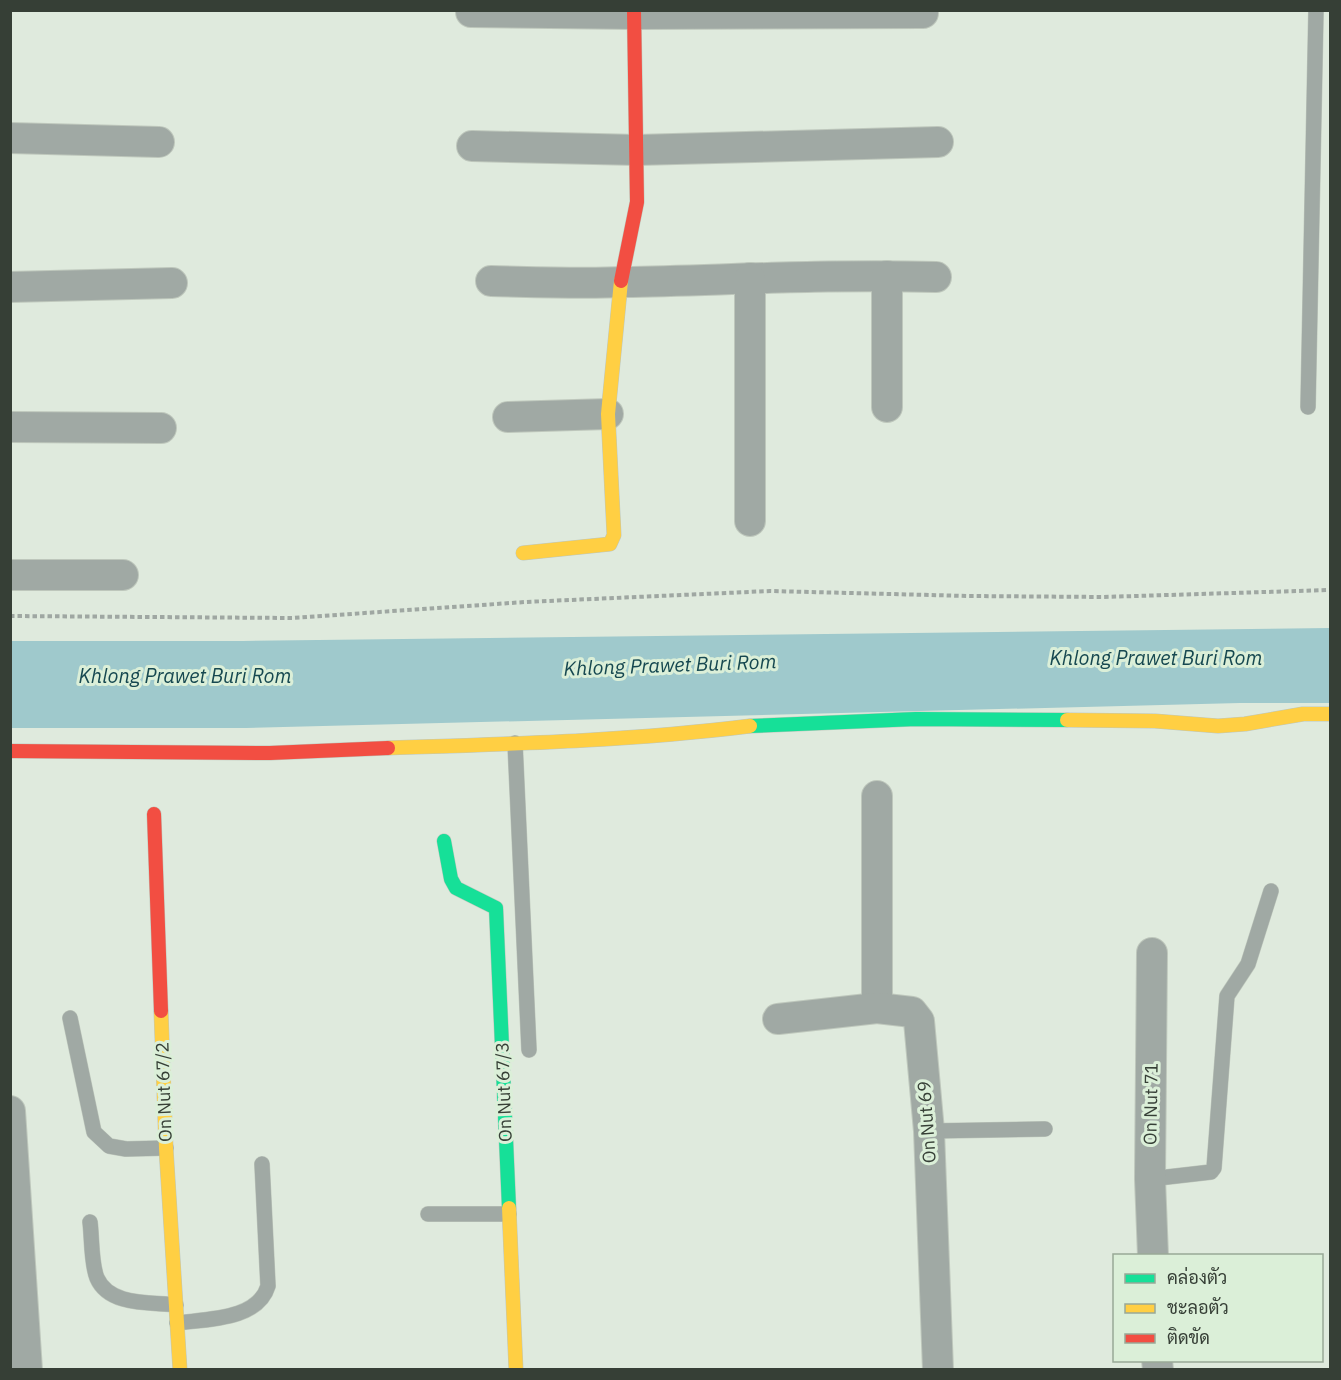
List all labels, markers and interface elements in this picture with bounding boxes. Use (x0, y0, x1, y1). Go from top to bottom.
water label: Khlong Prawet Buri Rom (1050, 644, 1262, 671)
water label: Khlong Prawet Buri Rom (563, 647, 777, 682)
water label: Khlong Prawet Buri Rom (79, 662, 291, 689)
street label: On Nut 67/2 (150, 1042, 177, 1142)
street label: On Nut 67/3 (490, 1042, 517, 1142)
street label: On Nut 71 (1138, 1063, 1163, 1145)
street label: On Nut 69 (912, 1080, 941, 1164)
legend (1113, 1254, 1323, 1362)
text: คล่องตัว (1167, 1266, 1227, 1289)
text: ชะลอตัว (1167, 1296, 1229, 1319)
text: ติดขัด (1167, 1326, 1210, 1349)

